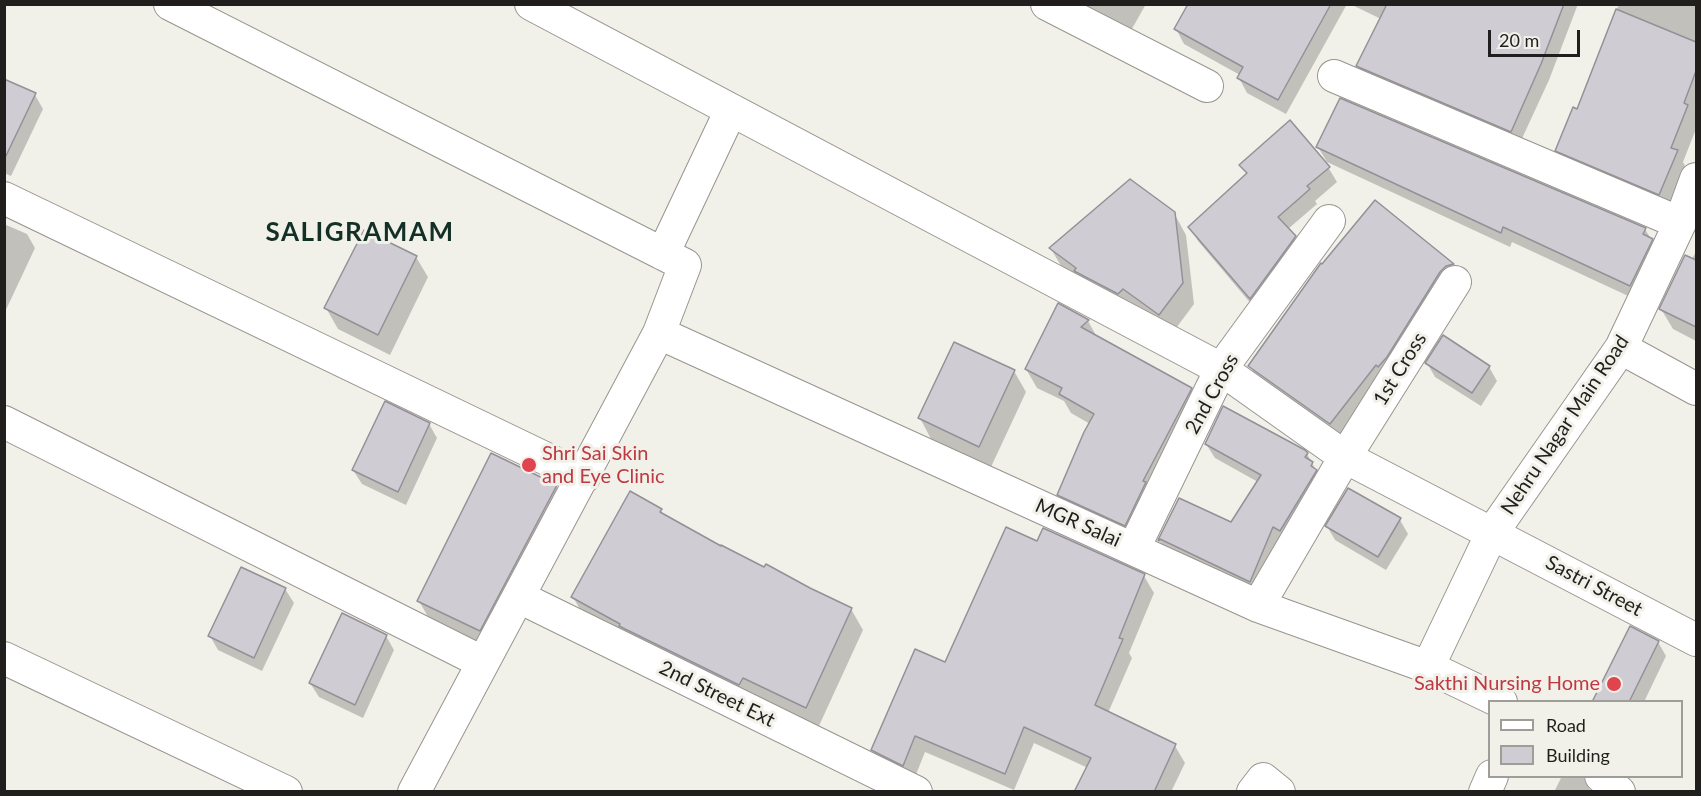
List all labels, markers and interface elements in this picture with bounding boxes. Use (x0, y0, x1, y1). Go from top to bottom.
scale bar (1491, 18, 1582, 56)
text: 20 m (1499, 29, 1539, 51)
district label: SALIGRAMAM (265, 217, 455, 249)
street label: 1st Cross (1368, 328, 1432, 410)
street label: Nehru Nagar Main Road (1496, 331, 1634, 519)
street label: 2nd Cross (1180, 350, 1244, 438)
place label: Shri Sai Skin and Eye Clinic (542, 442, 665, 489)
marker: Shri Sai Skin and Eye Clinic (520, 456, 538, 474)
street label: MGR Salai (1032, 494, 1124, 552)
street label: Sastri Street (1541, 550, 1647, 622)
street label: 2nd Street Ext (655, 656, 779, 732)
place label: Sakthi Nursing Home (1414, 672, 1600, 696)
marker: Sakthi Nursing Home (1605, 675, 1623, 693)
legend (1488, 700, 1683, 778)
text: Road (1546, 714, 1586, 736)
text: Building (1546, 744, 1610, 766)

